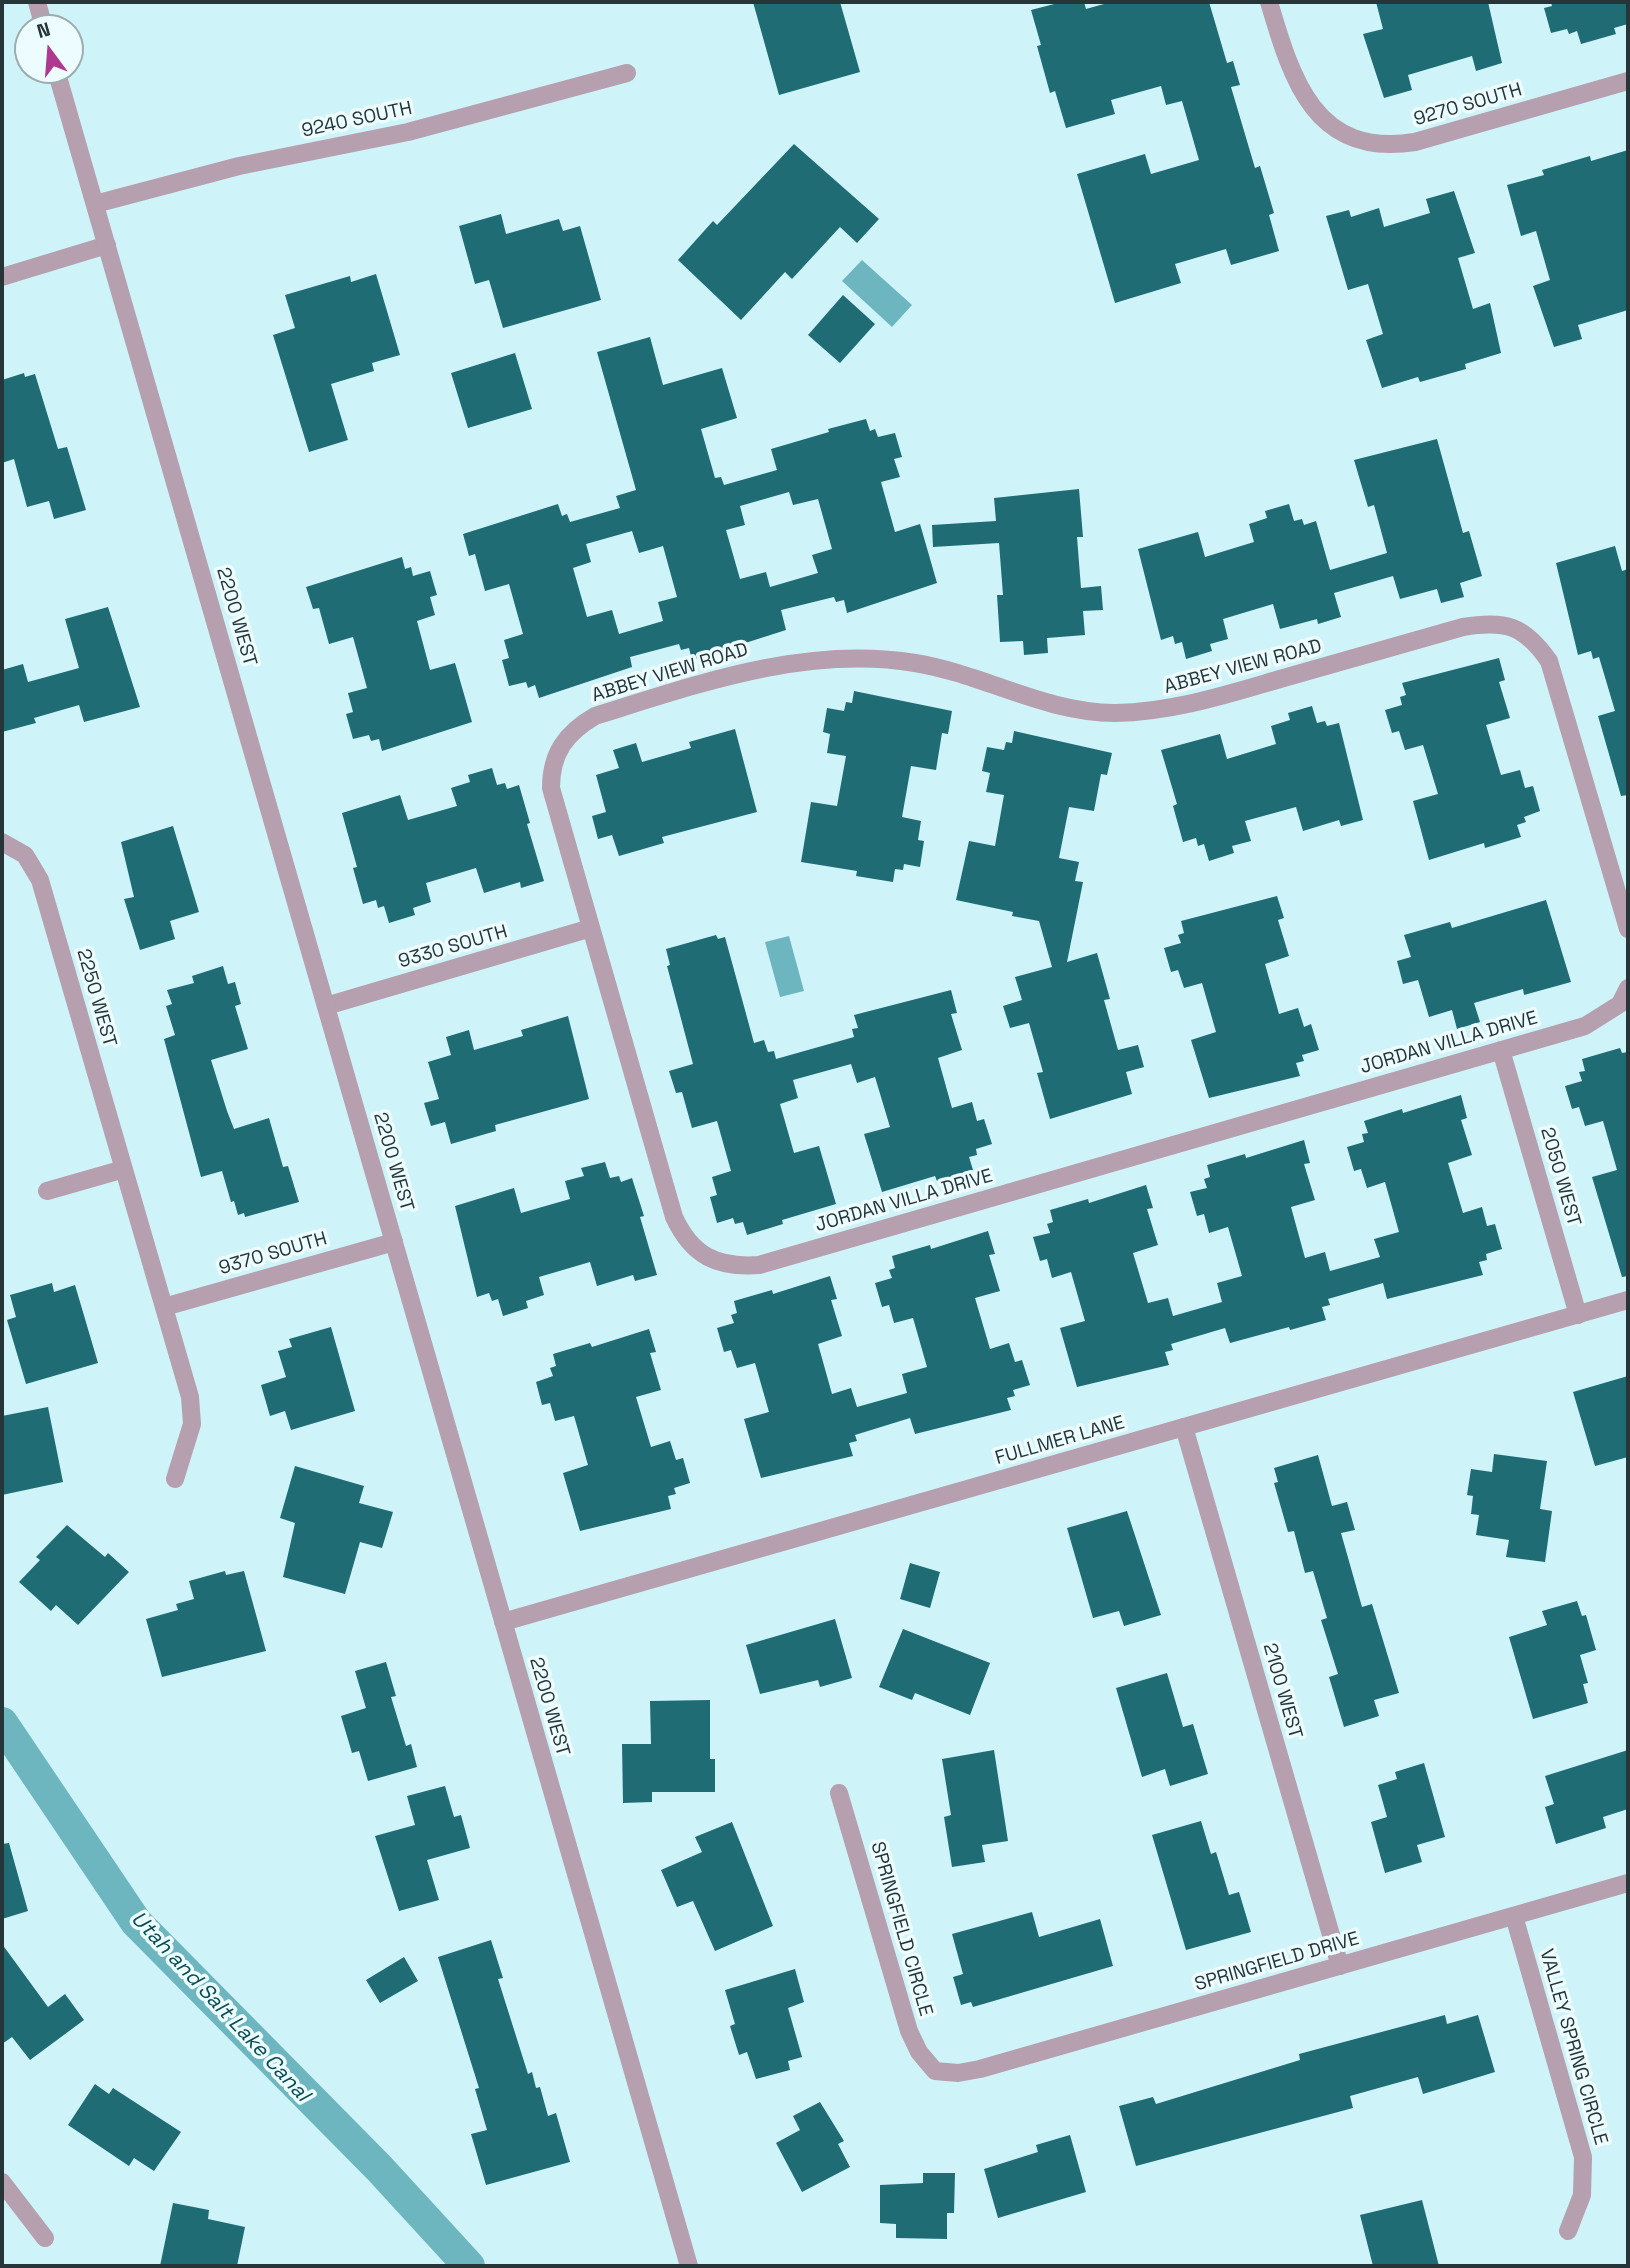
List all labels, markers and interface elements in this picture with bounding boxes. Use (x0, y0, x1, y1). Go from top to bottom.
north arrow (14, 14, 84, 84)
text: N (34, 16, 53, 44)
street label: 9270 SOUTH (1411, 79, 1525, 131)
street label: 9240 SOUTH (300, 97, 414, 143)
street label: 2200 WEST (211, 565, 261, 669)
street label: ABBEY VIEW ROAD (1162, 635, 1324, 699)
street label: ABBEY VIEW ROAD (589, 638, 751, 708)
street label: 9330 SOUTH (396, 921, 510, 973)
street label: 2250 WEST (71, 946, 121, 1050)
street label: JORDAN VILLA DRIVE (1358, 1007, 1540, 1079)
street label: 2200 WEST (368, 1110, 418, 1214)
street label: 2050 WEST (1535, 1125, 1585, 1229)
street label: JORDAN VILLA DRIVE (813, 1165, 995, 1237)
street label: 9370 SOUTH (216, 1228, 330, 1280)
street label: FULLMER LANE (993, 1412, 1127, 1470)
street label: 2100 WEST (1258, 1641, 1306, 1741)
street label: 2200 WEST (524, 1655, 574, 1759)
street label: SPRINGFIELD CIRCLE (865, 1839, 937, 2019)
water label: Utah and Salt Lake Canal (125, 1907, 315, 2107)
street label: SPRINGFIELD DRIVE (1192, 1928, 1362, 1996)
street label: VALLEY SPRING CIRCLE (1534, 1947, 1612, 2147)

